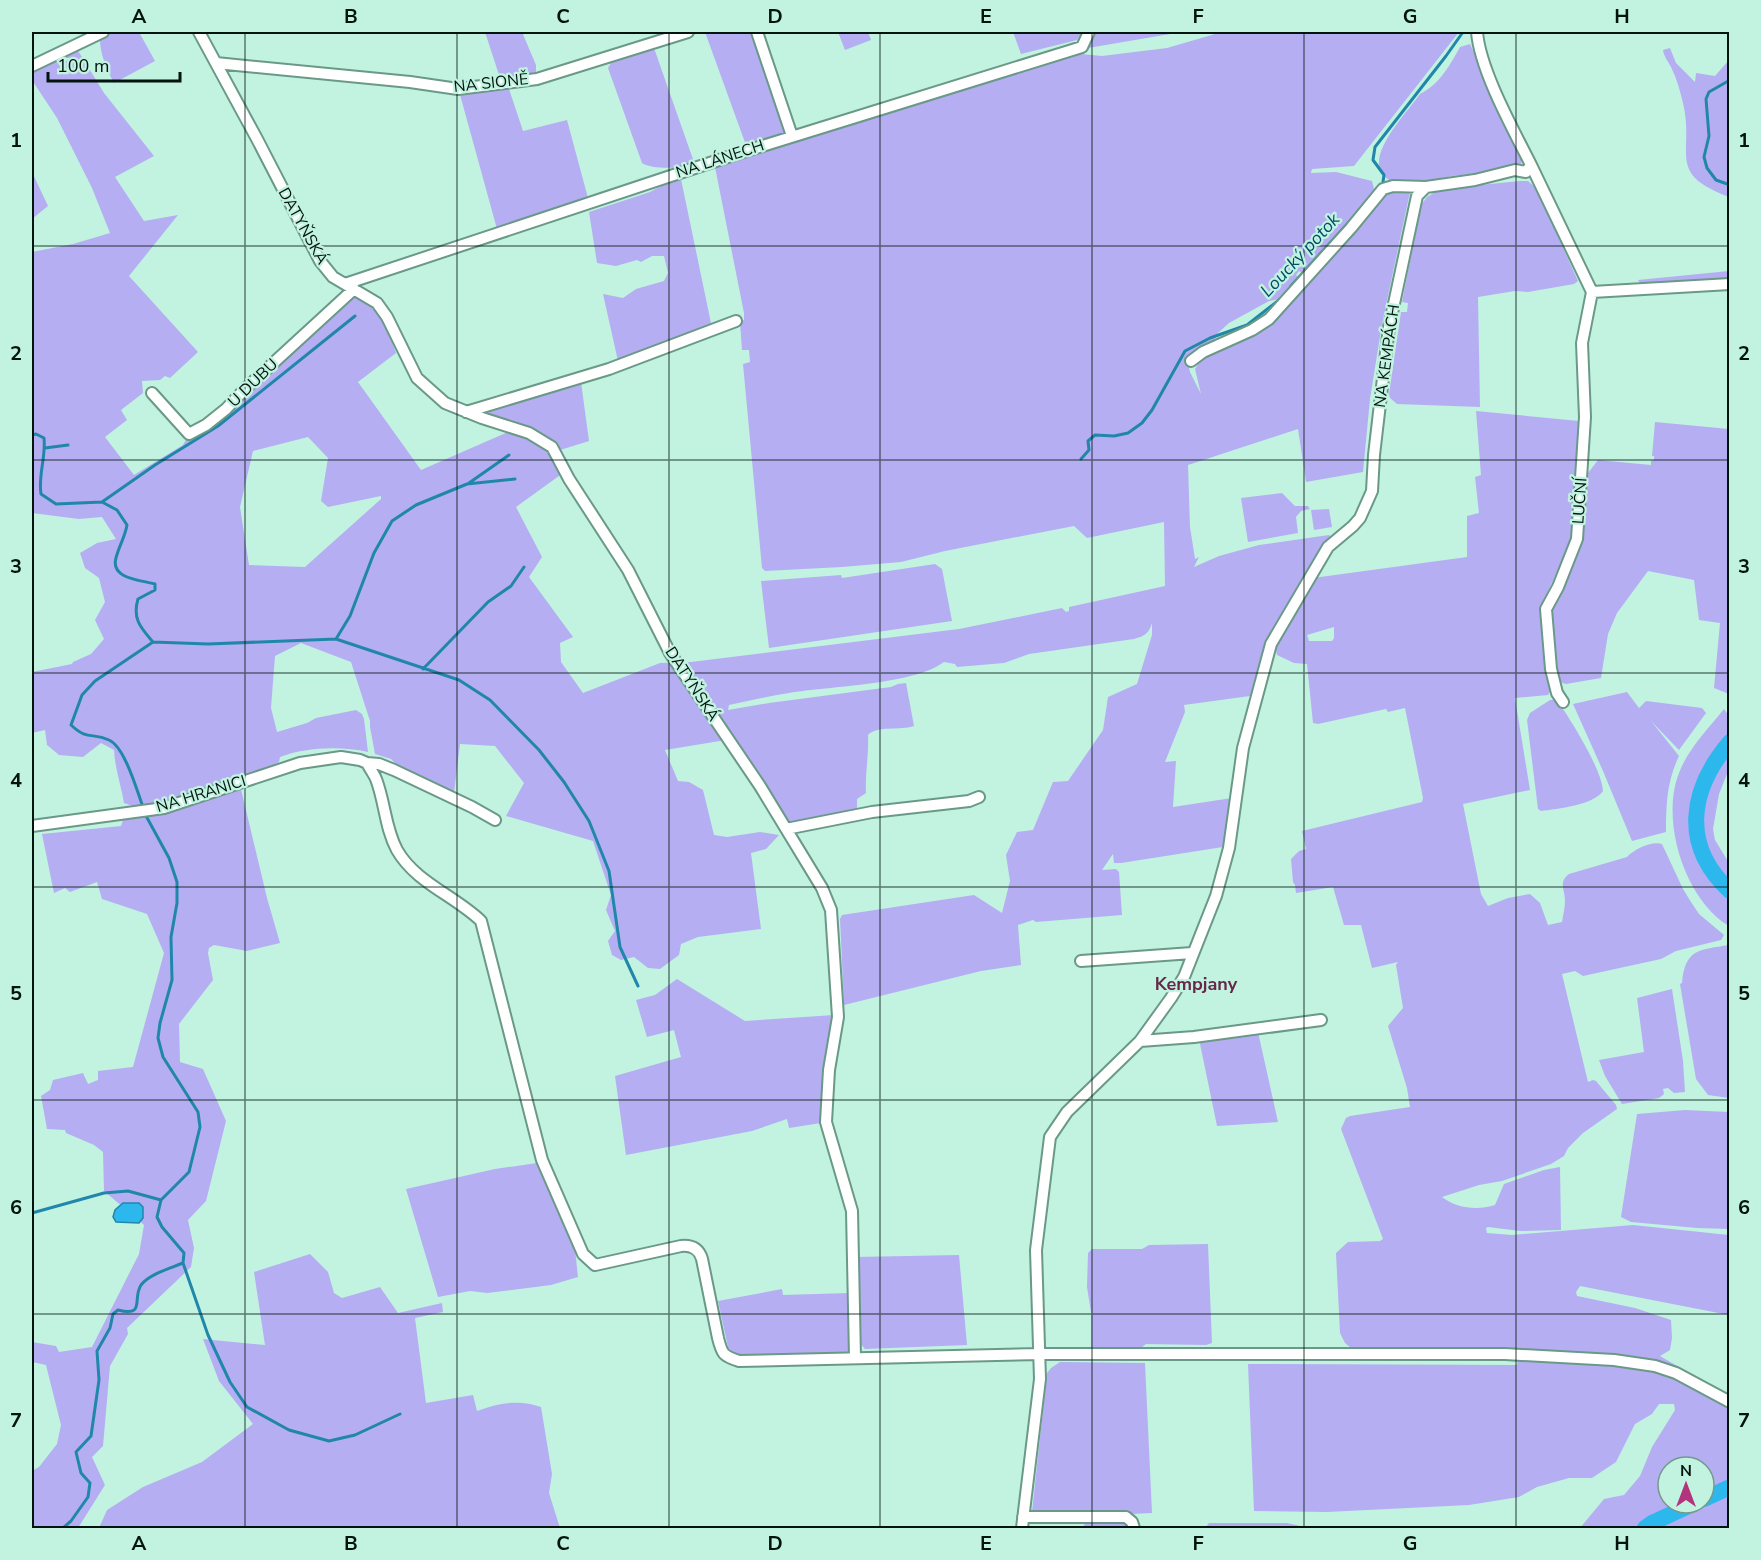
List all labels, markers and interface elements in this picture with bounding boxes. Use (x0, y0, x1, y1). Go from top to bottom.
text: A (132, 3, 147, 30)
text: B (344, 3, 358, 30)
text: C (556, 3, 570, 30)
text: D (767, 3, 783, 30)
text: E (980, 3, 992, 30)
text: F (1192, 3, 1204, 30)
text: G (1403, 3, 1417, 30)
text: H (1614, 3, 1630, 30)
scale bar (48, 45, 180, 83)
text: 100 m (57, 54, 109, 78)
street label: NA SIONĚ (453, 68, 529, 98)
text: 1 (10, 127, 22, 154)
text: 1 (1738, 127, 1750, 154)
street label: NA LÁNECH (673, 134, 767, 184)
street label: DATYŇSKÁ (273, 184, 333, 269)
water label: Loucký potok (1255, 207, 1346, 302)
street label: NA KEMPÁCH (1369, 303, 1405, 409)
text: 2 (10, 340, 22, 367)
text: 2 (1738, 340, 1750, 367)
street label: U DUBU (223, 354, 283, 412)
street label: LUČNÍ (1567, 476, 1593, 525)
text: 3 (10, 553, 22, 580)
text: 3 (1738, 553, 1750, 580)
street label: DATYŇSKÁ (660, 643, 724, 726)
text: 4 (10, 767, 22, 794)
text: 4 (1738, 767, 1750, 794)
street label: NA HRANICI (153, 770, 249, 818)
district label: Kempjany (1155, 972, 1238, 996)
text: 5 (10, 980, 22, 1007)
text: 5 (1738, 980, 1750, 1007)
text: 6 (10, 1194, 22, 1221)
text: 6 (1738, 1194, 1750, 1221)
text: 7 (10, 1407, 22, 1434)
text: 7 (1738, 1407, 1750, 1434)
north arrow (1656, 1455, 1716, 1515)
text: N (1680, 1460, 1692, 1482)
text: A (132, 1530, 147, 1557)
text: B (344, 1530, 358, 1557)
text: C (556, 1530, 570, 1557)
text: D (767, 1530, 783, 1557)
text: E (980, 1530, 992, 1557)
text: F (1192, 1530, 1204, 1557)
text: G (1403, 1530, 1417, 1557)
text: H (1614, 1530, 1630, 1557)

